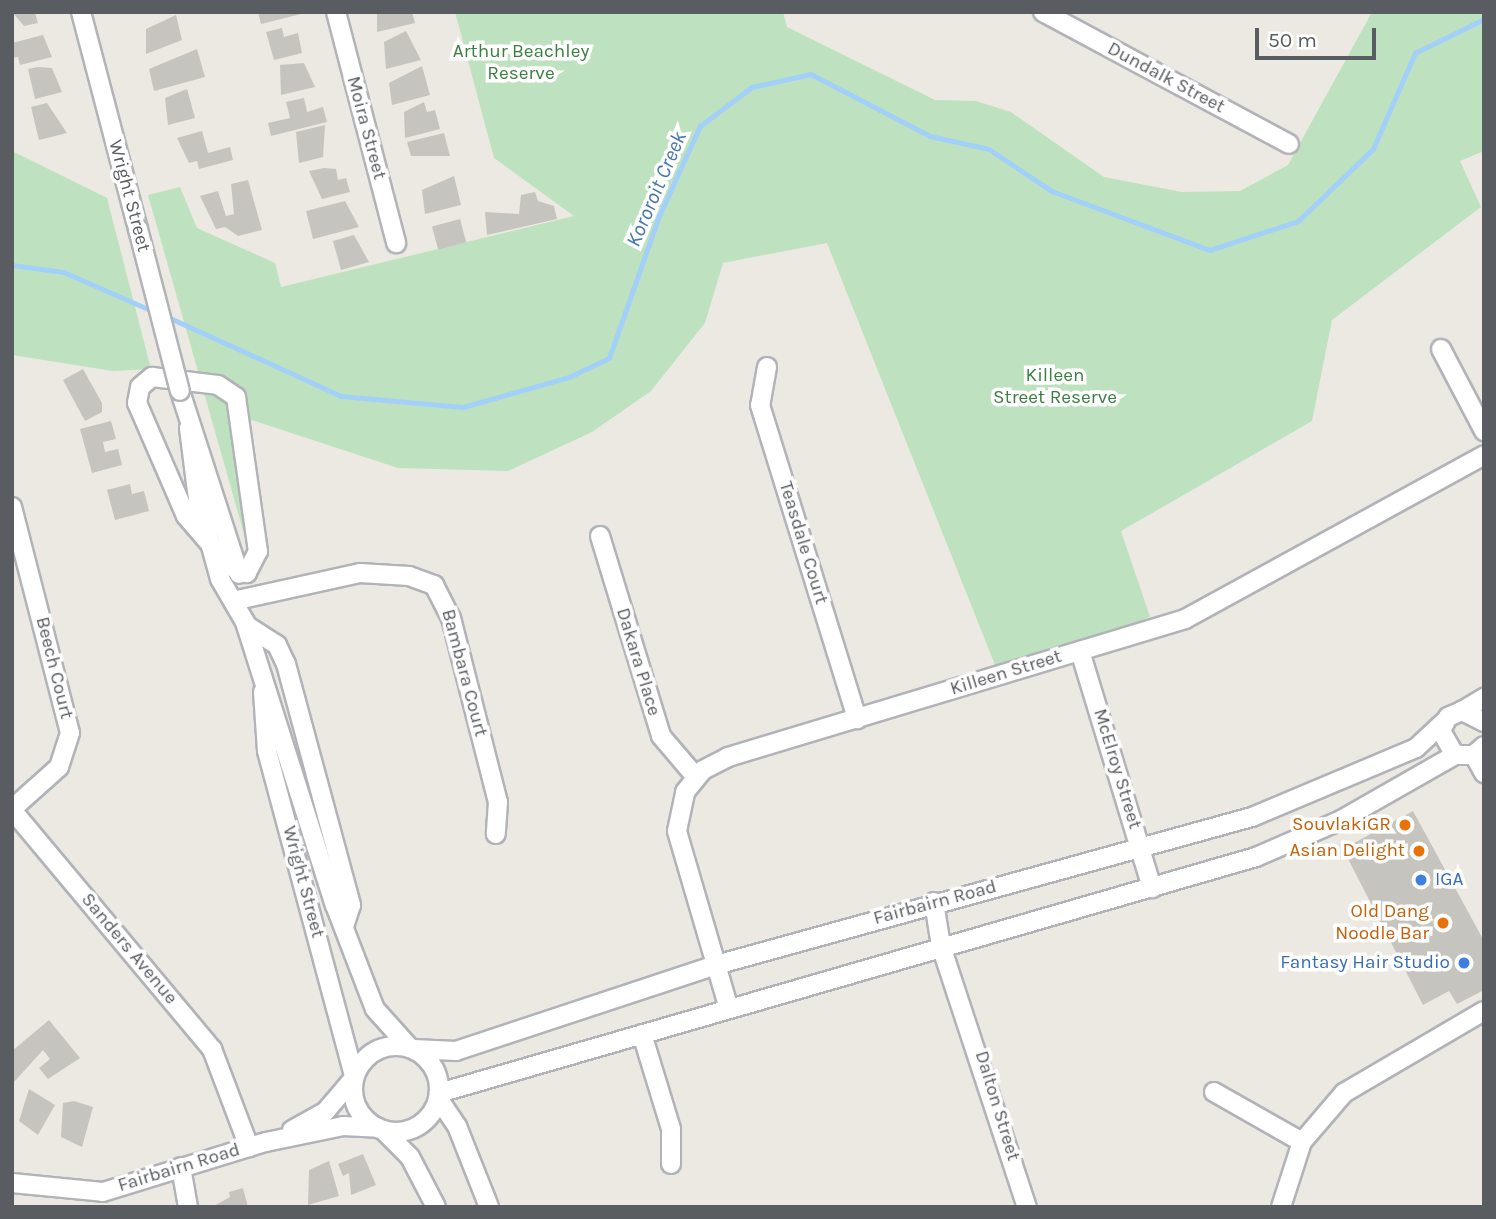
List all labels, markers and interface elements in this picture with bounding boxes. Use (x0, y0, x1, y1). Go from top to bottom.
scale bar (1258, 14, 1379, 58)
text: 50 m (1268, 28, 1317, 52)
street label: Dundalk Street (1103, 37, 1229, 119)
park label: Arthur Beachley Reserve (453, 41, 589, 85)
street label: Moira Street (341, 74, 391, 182)
water label: Kororoit Creek (620, 127, 692, 251)
street label: Wright Street (103, 138, 155, 254)
park label: Killeen Street Reserve (993, 365, 1117, 409)
street label: Teasdale Court (774, 479, 832, 607)
street label: Dakara Place (611, 605, 665, 719)
street label: Bambara Court (436, 607, 492, 739)
street label: Beech Court (30, 614, 78, 722)
street label: Killeen Street (947, 645, 1065, 701)
street label: McElroy Street (1088, 706, 1146, 832)
place label: SouvlakiGR (1292, 814, 1391, 836)
marker: SouvlakiGR (1397, 817, 1413, 833)
street label: Wright Street (277, 824, 329, 940)
place label: Asian Delight (1289, 840, 1405, 862)
marker: Asian Delight (1411, 843, 1427, 859)
place label: IGA (1435, 869, 1463, 891)
marker: IGA (1413, 872, 1429, 888)
street label: Fairbairn Road (871, 876, 999, 930)
street label: Sanders Avenue (76, 889, 182, 1009)
place label: Old Dang Noodle Bar (1335, 901, 1429, 945)
marker: Old Dang Noodle Bar (1435, 915, 1451, 931)
place label: Fantasy Hair Studio (1280, 952, 1450, 974)
marker: Fantasy Hair Studio (1456, 955, 1472, 971)
street label: Dalton Street (969, 1048, 1025, 1164)
street label: Fairbairn Road (115, 1139, 243, 1197)

